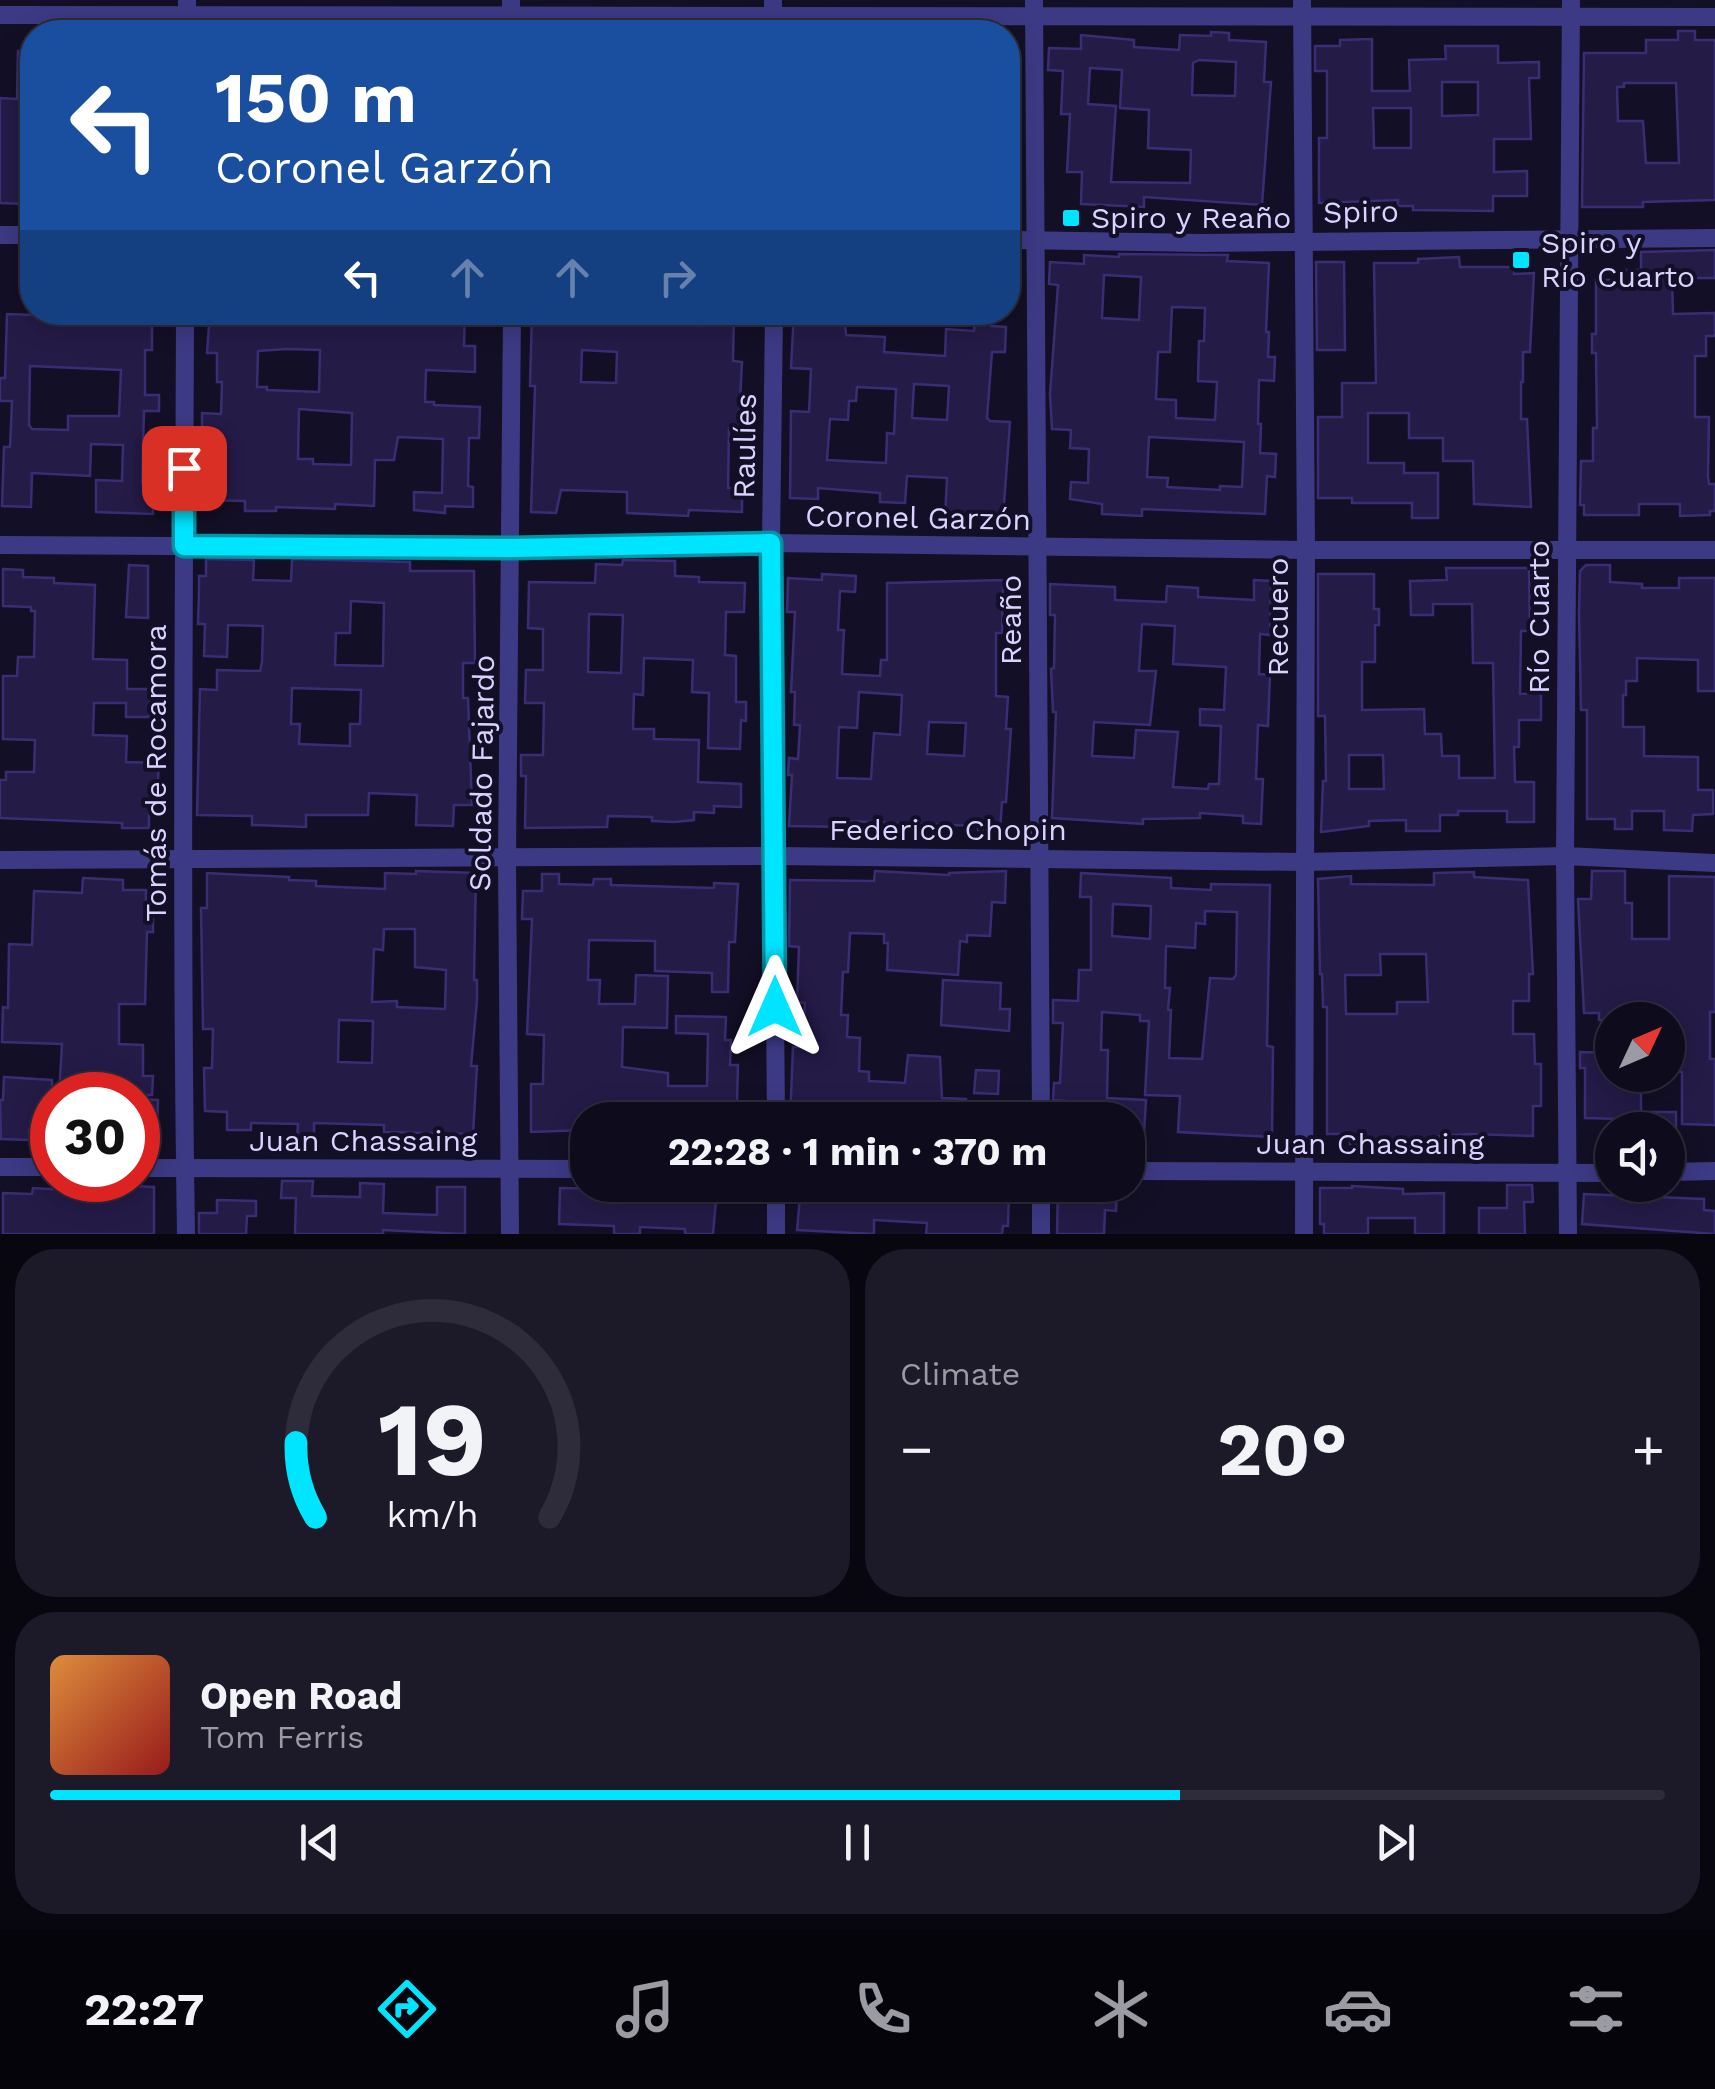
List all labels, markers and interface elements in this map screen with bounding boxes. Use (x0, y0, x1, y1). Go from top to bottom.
text: 150 m (215, 57, 417, 139)
icon: left (50, 60, 180, 190)
text: Coronel Garzón (215, 141, 554, 194)
street label: Spiro (1323, 193, 1399, 230)
place label: Spiro y Reaño (1091, 200, 1291, 235)
marker: Spiro y Reaño (1060, 207, 1082, 229)
place label: Spiro y Río Cuarto (1541, 225, 1695, 294)
marker: Spiro y Río Cuarto (1510, 249, 1532, 271)
icon: left (335, 250, 390, 305)
icon: ahead (440, 250, 495, 305)
icon: ahead (545, 250, 600, 305)
icon: right (650, 250, 705, 305)
street label: Raulíes (726, 393, 763, 499)
pin (142, 426, 227, 511)
icon: arrive (157, 441, 212, 496)
street label: Coronel Garzón (805, 498, 1031, 537)
street label: Río Cuarto (1521, 540, 1556, 694)
street label: Recuero (1260, 557, 1295, 677)
street label: Reaño (993, 575, 1028, 665)
street label: Tomás de Rocamora (138, 624, 173, 922)
street label: Soldado Fajardo (462, 654, 501, 892)
street label: Federico Chopin (829, 812, 1067, 847)
position arrow (723, 955, 827, 1059)
north arrow (1595, 1002, 1685, 1092)
map controls (1595, 1002, 1685, 1202)
speed limit sign: 30 (30, 1072, 160, 1202)
button: sound (1595, 1112, 1685, 1202)
street label: Juan Chassaing (249, 1123, 477, 1158)
street label: Juan Chassaing (1256, 1126, 1484, 1161)
text: 22:28 · 1 min · 370 m (668, 1130, 1047, 1174)
text: Climate (900, 1355, 1020, 1393)
text: 19 (378, 1378, 487, 1500)
text: 20° (1217, 1405, 1348, 1493)
text: − (900, 1417, 933, 1481)
text: + (1632, 1417, 1665, 1481)
text: km/h (386, 1494, 479, 1536)
text: Open Road (200, 1674, 402, 1718)
text: Tom Ferris (200, 1718, 364, 1756)
icon: previous (292, 1815, 347, 1870)
icon: pause (830, 1815, 885, 1870)
icon: next (1368, 1815, 1423, 1870)
icon: directions (372, 1974, 442, 2044)
icon: music (610, 1974, 680, 2044)
icon: phone (848, 1974, 918, 2044)
icon: climate (1086, 1974, 1156, 2044)
icon: car (1323, 1974, 1393, 2044)
icon: filters (1561, 1974, 1631, 2044)
text: 22:27 (84, 1983, 204, 2036)

